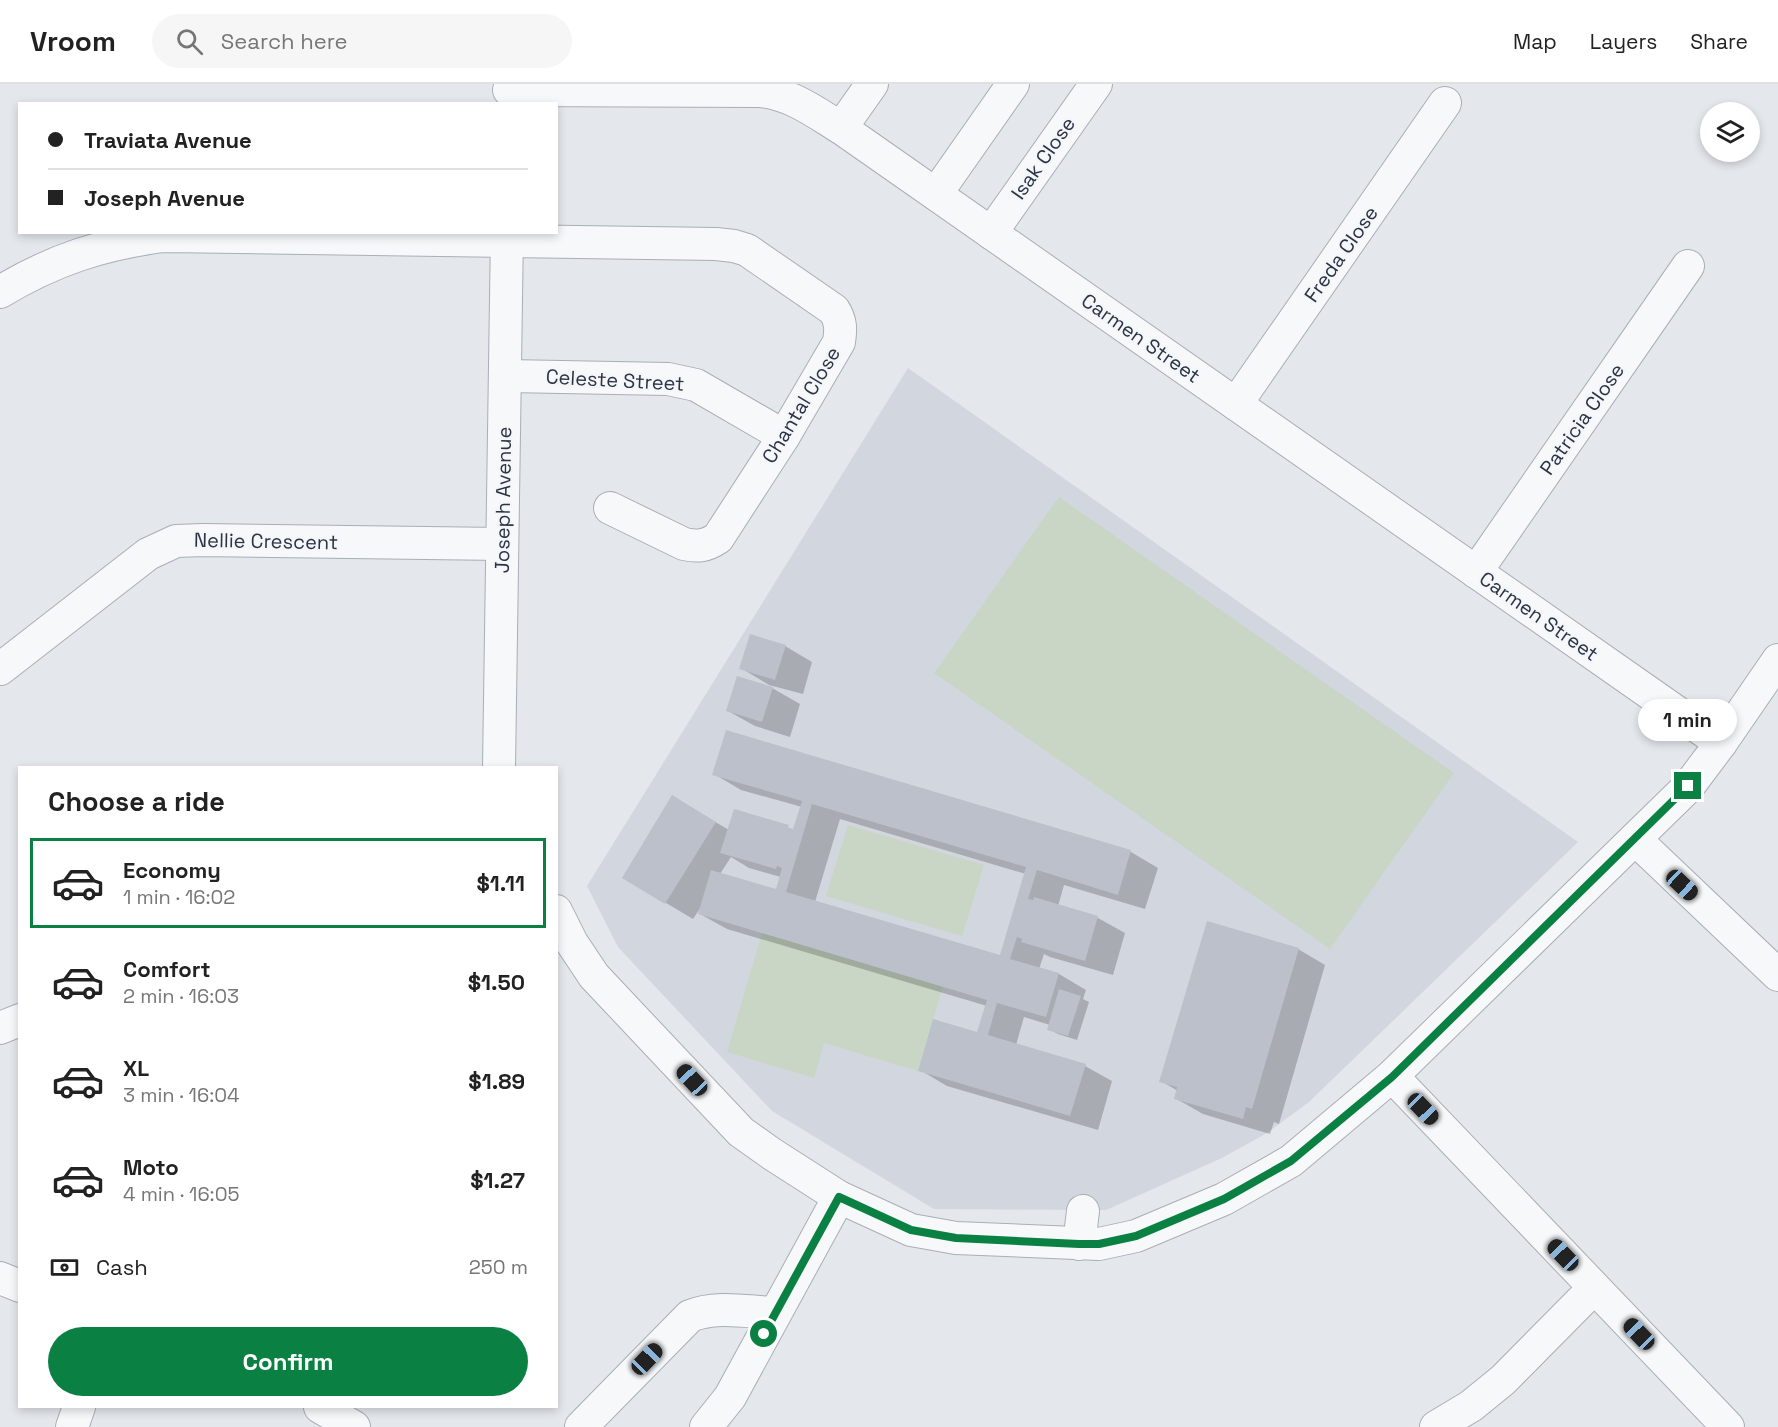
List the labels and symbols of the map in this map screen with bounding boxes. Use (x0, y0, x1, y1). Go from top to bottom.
street label: Isak Close (1005, 112, 1081, 204)
street label: Freda Close (1298, 201, 1384, 307)
street label: Carmen Street (1076, 287, 1206, 389)
street label: Chantal Close (756, 342, 846, 468)
street label: Patricia Close (1534, 358, 1630, 480)
street label: Celeste Street (545, 363, 685, 397)
street label: Joseph Avenue (489, 426, 517, 574)
street label: Nellie Crescent (194, 527, 338, 555)
street label: Carmen Street (1474, 565, 1604, 667)
callout: 1 min (1638, 699, 1738, 741)
route end (1674, 772, 1701, 799)
car (1663, 866, 1701, 904)
car (673, 1061, 711, 1099)
car (1404, 1090, 1442, 1128)
car (1544, 1236, 1582, 1274)
car (1620, 1315, 1658, 1353)
route start (750, 1320, 777, 1347)
car (628, 1340, 666, 1378)

